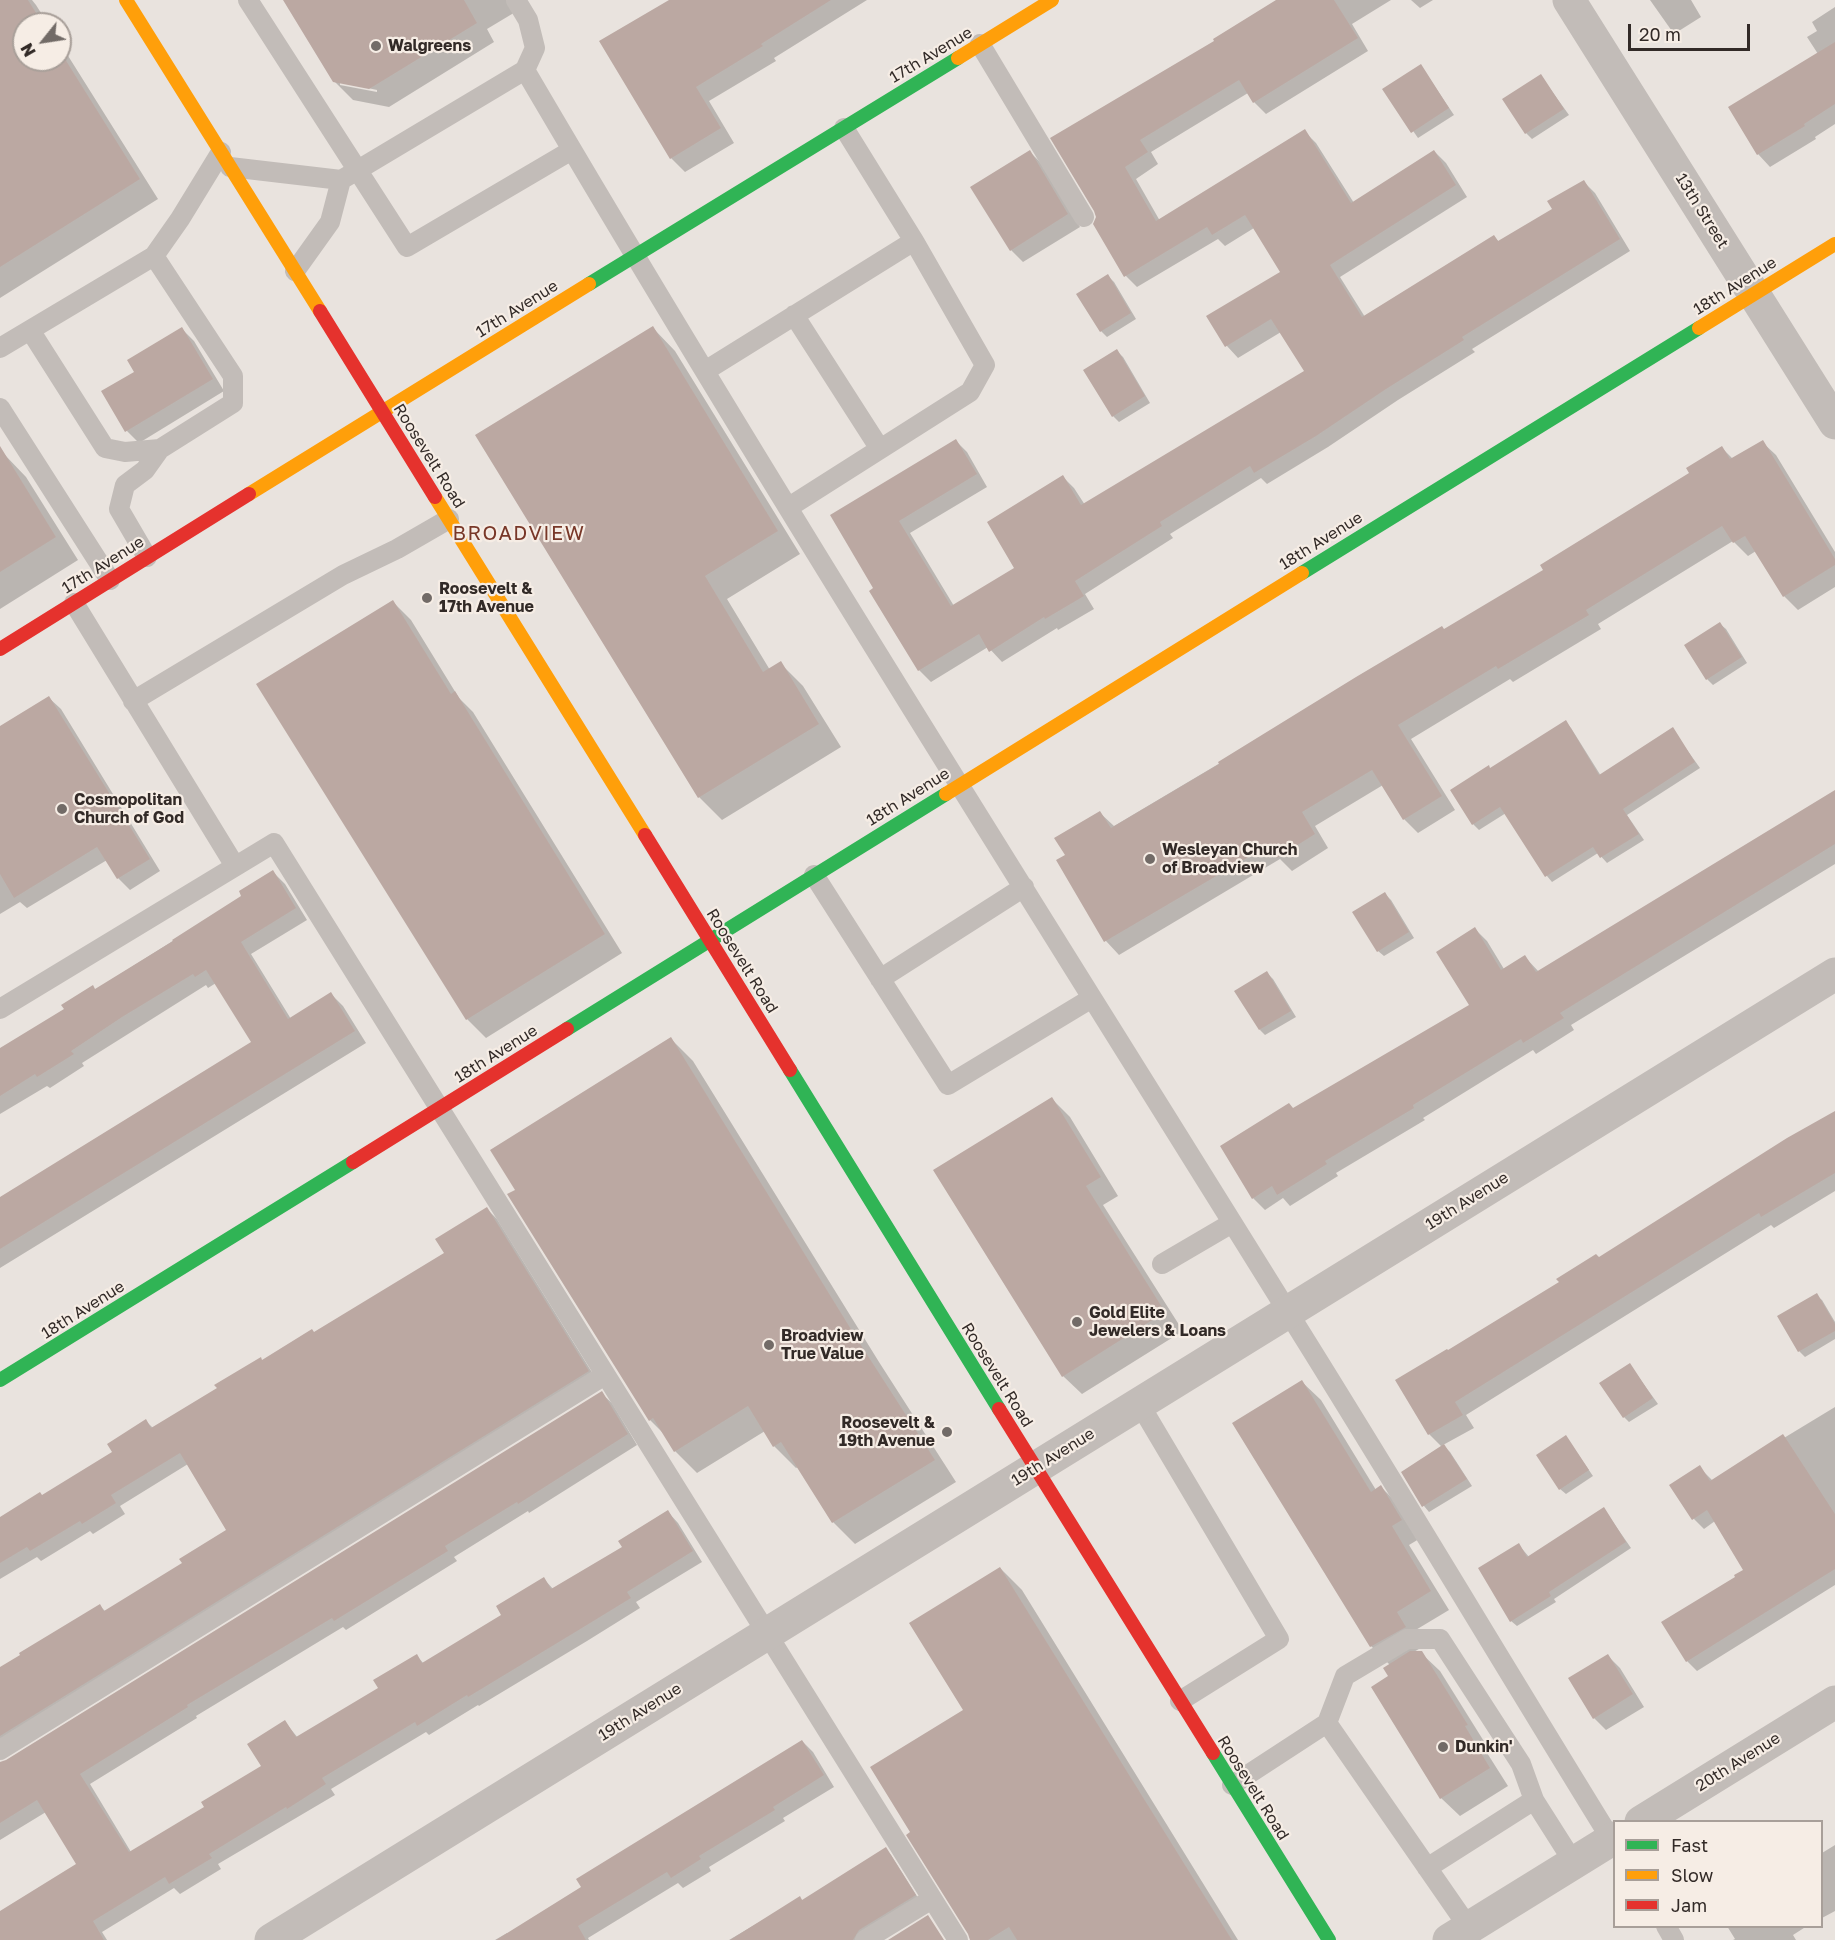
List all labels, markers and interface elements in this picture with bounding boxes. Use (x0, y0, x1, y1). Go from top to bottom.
north arrow (12, 12, 72, 72)
scale bar (1631, 12, 1752, 50)
street label: 17th Avenue (886, 23, 976, 87)
text: 20 m (1639, 23, 1681, 45)
place label: Walgreens (388, 36, 471, 56)
marker: Walgreens (369, 39, 383, 53)
text: N (16, 40, 40, 60)
street label: 13th Street (1671, 170, 1733, 252)
street label: 18th Avenue (1690, 253, 1780, 319)
street label: 17th Avenue (472, 276, 562, 342)
street label: Roosevelt Road (389, 400, 469, 512)
street label: 18th Avenue (1276, 508, 1366, 574)
district label: BROADVIEW (453, 522, 585, 546)
street label: 17th Avenue (58, 532, 148, 598)
place label: Roosevelt & 17th Avenue (439, 579, 534, 617)
marker: Roosevelt & 17th Avenue (420, 591, 434, 605)
street label: 18th Avenue (863, 764, 953, 830)
place label: Cosmopolitan Church of God (74, 790, 184, 828)
marker: Cosmopolitan Church of God (55, 802, 69, 816)
place label: Wesleyan Church of Broadview (1162, 840, 1297, 878)
marker: Wesleyan Church of Broadview (1143, 852, 1157, 866)
street label: Roosevelt Road (702, 905, 782, 1017)
street label: 18th Avenue (451, 1021, 541, 1087)
street label: 19th Avenue (1422, 1168, 1512, 1234)
street label: 18th Avenue (38, 1277, 128, 1343)
place label: Gold Elite Jewelers & Loans (1089, 1303, 1226, 1341)
marker: Gold Elite Jewelers & Loans (1070, 1315, 1084, 1329)
street label: Roosevelt Road (957, 1319, 1037, 1431)
place label: Broadview True Value (781, 1326, 864, 1364)
marker: Broadview True Value (762, 1338, 776, 1352)
place label: Roosevelt & 19th Avenue (839, 1413, 935, 1451)
street label: 19th Avenue (1008, 1424, 1098, 1490)
marker: Roosevelt & 19th Avenue (940, 1425, 954, 1439)
street label: 19th Avenue (595, 1679, 685, 1745)
street label: 20th Avenue (1692, 1728, 1784, 1796)
street label: Roosevelt Road (1213, 1732, 1293, 1844)
place label: Dunkin' (1455, 1737, 1513, 1757)
marker: Dunkin' (1436, 1740, 1450, 1754)
legend (1613, 1820, 1823, 1928)
text: Fast (1671, 1834, 1708, 1856)
text: Slow (1671, 1864, 1713, 1886)
text: Jam (1671, 1894, 1707, 1916)

